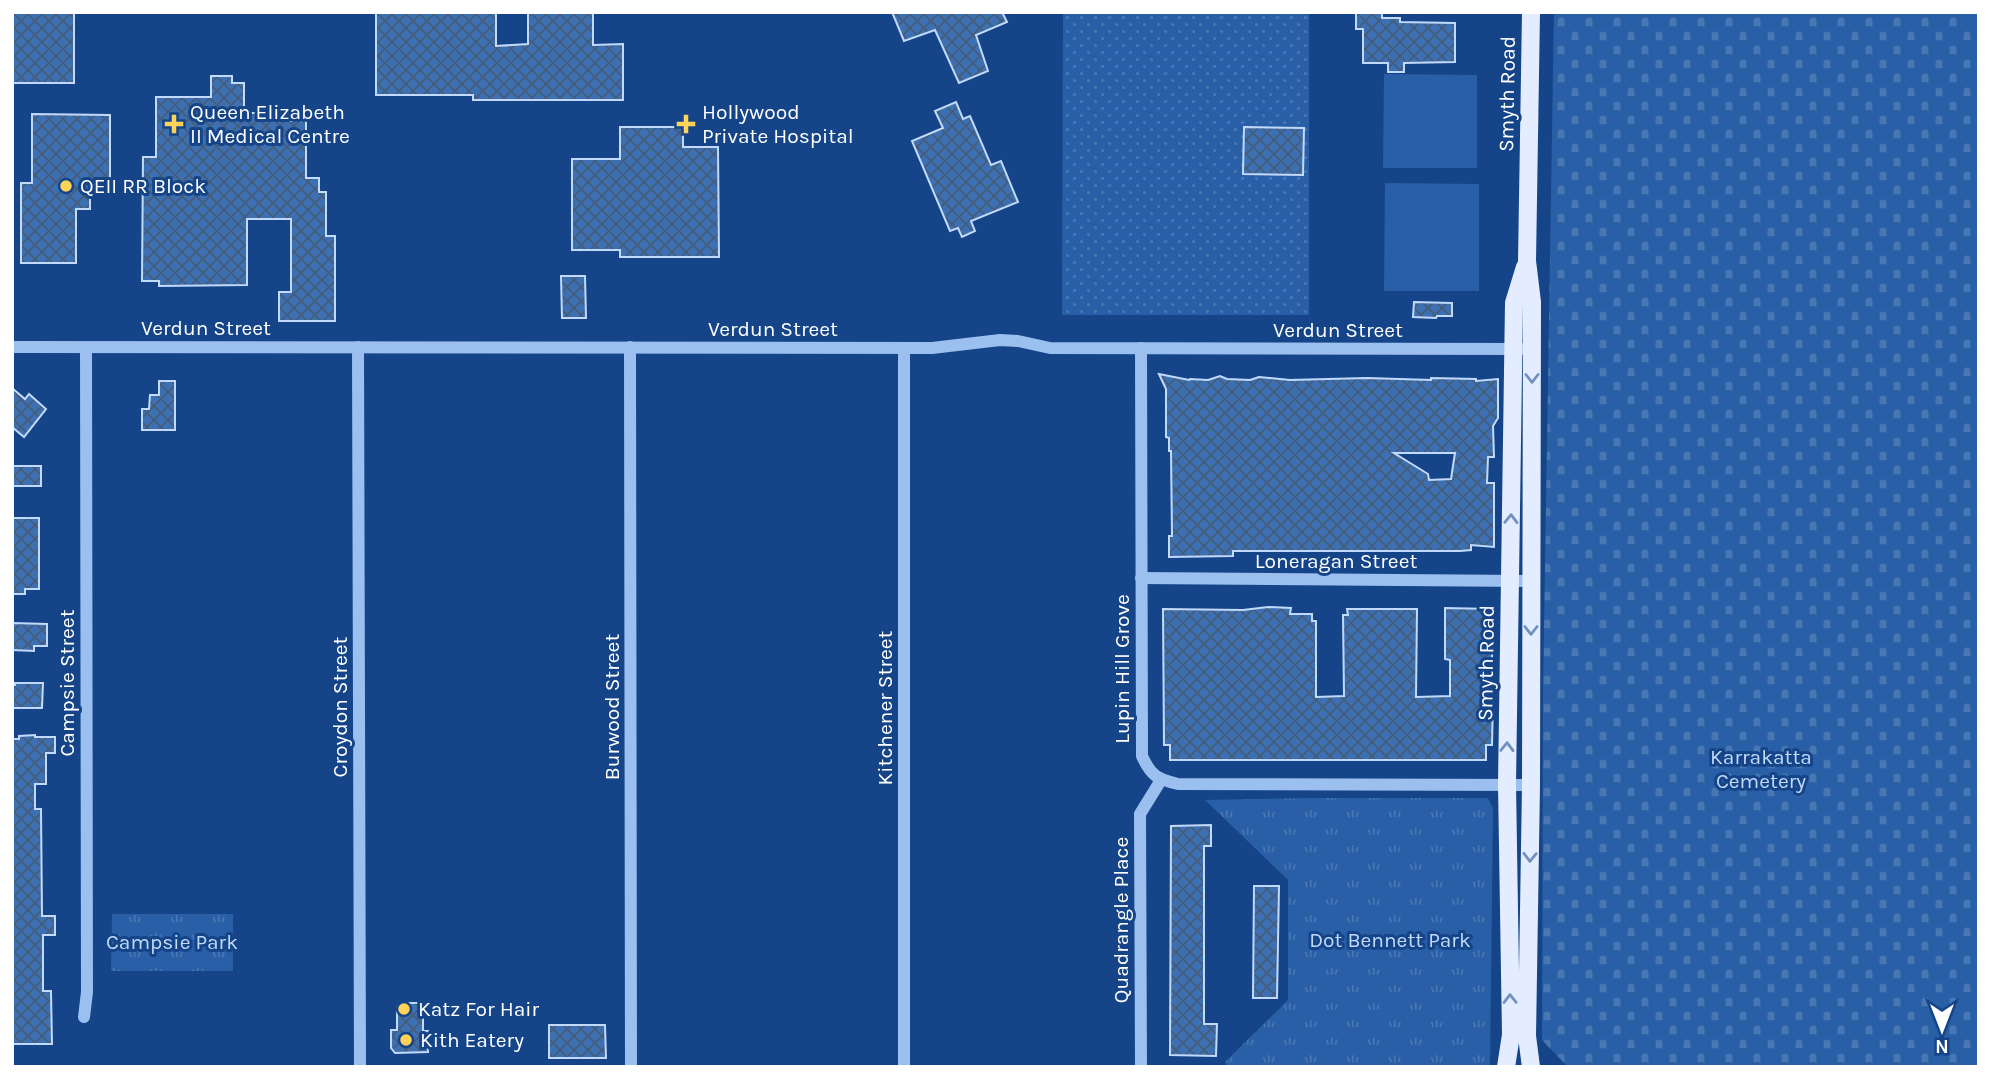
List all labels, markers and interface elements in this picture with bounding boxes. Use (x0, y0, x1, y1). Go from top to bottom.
street label: Smyth Road (1494, 36, 1520, 152)
place label: Queen Elizabeth II Medical Centre (190, 100, 350, 148)
place label: Hollywood Private Hospital (702, 100, 854, 148)
marker: Queen Elizabeth II Medical Centre (164, 114, 184, 134)
marker: Hollywood Private Hospital (676, 114, 696, 134)
place label: QEII RR Block (80, 174, 206, 198)
marker: QEII RR Block (58, 178, 74, 194)
street label: Verdun Street (141, 316, 271, 340)
street label: Verdun Street (708, 317, 838, 341)
street label: Verdun Street (1273, 318, 1403, 342)
one-way arrow (1524, 373, 1540, 383)
one-way arrow (1503, 514, 1519, 524)
street label: Loneragan Street (1255, 549, 1417, 573)
street label: Lupin Hill Grove (1110, 594, 1134, 744)
street label: Smyth Road (1473, 605, 1499, 721)
street label: Campsie Street (55, 609, 79, 757)
one-way arrow (1523, 625, 1539, 635)
street label: Kitchener Street (873, 630, 897, 785)
street label: Burwood Street (600, 634, 624, 780)
street label: Croydon Street (328, 636, 352, 777)
one-way arrow (1500, 741, 1515, 752)
park label: Karrakatta Cemetery (1710, 745, 1812, 793)
street label: Quadrangle Place (1109, 837, 1133, 1003)
one-way arrow (1522, 852, 1538, 863)
park label: Dot Bennett Park (1309, 928, 1471, 952)
park label: Campsie Park (106, 930, 238, 954)
one-way arrow (1503, 993, 1518, 1004)
north arrow (1907, 995, 1977, 1065)
place label: Katz For Hair (418, 997, 539, 1021)
marker: Katz For Hair (396, 1001, 412, 1017)
place label: Kith Eatery (420, 1028, 524, 1052)
marker: Kith Eatery (398, 1032, 414, 1048)
text: N (1935, 1035, 1949, 1057)

